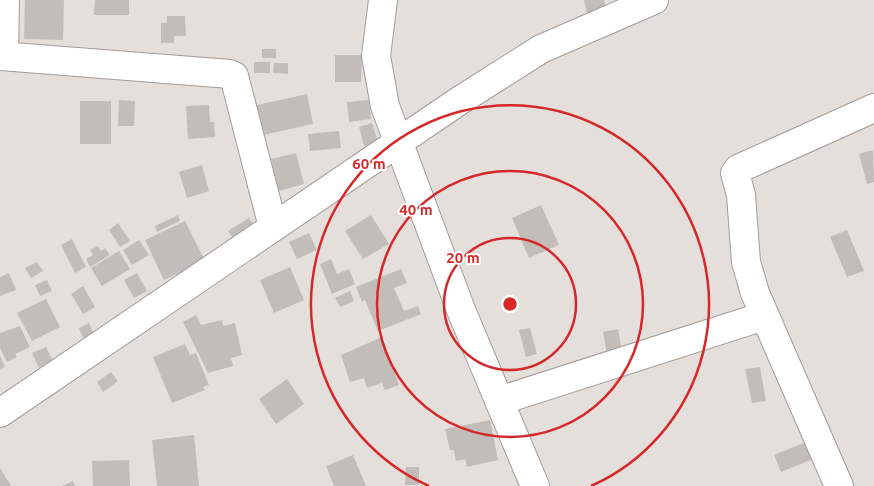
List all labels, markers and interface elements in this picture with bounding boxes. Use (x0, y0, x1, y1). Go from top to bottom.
text: 60 m (352, 155, 386, 172)
text: 40 m (399, 201, 433, 218)
text: 20 m (446, 249, 480, 266)
centre of rings (501, 295, 519, 313)

